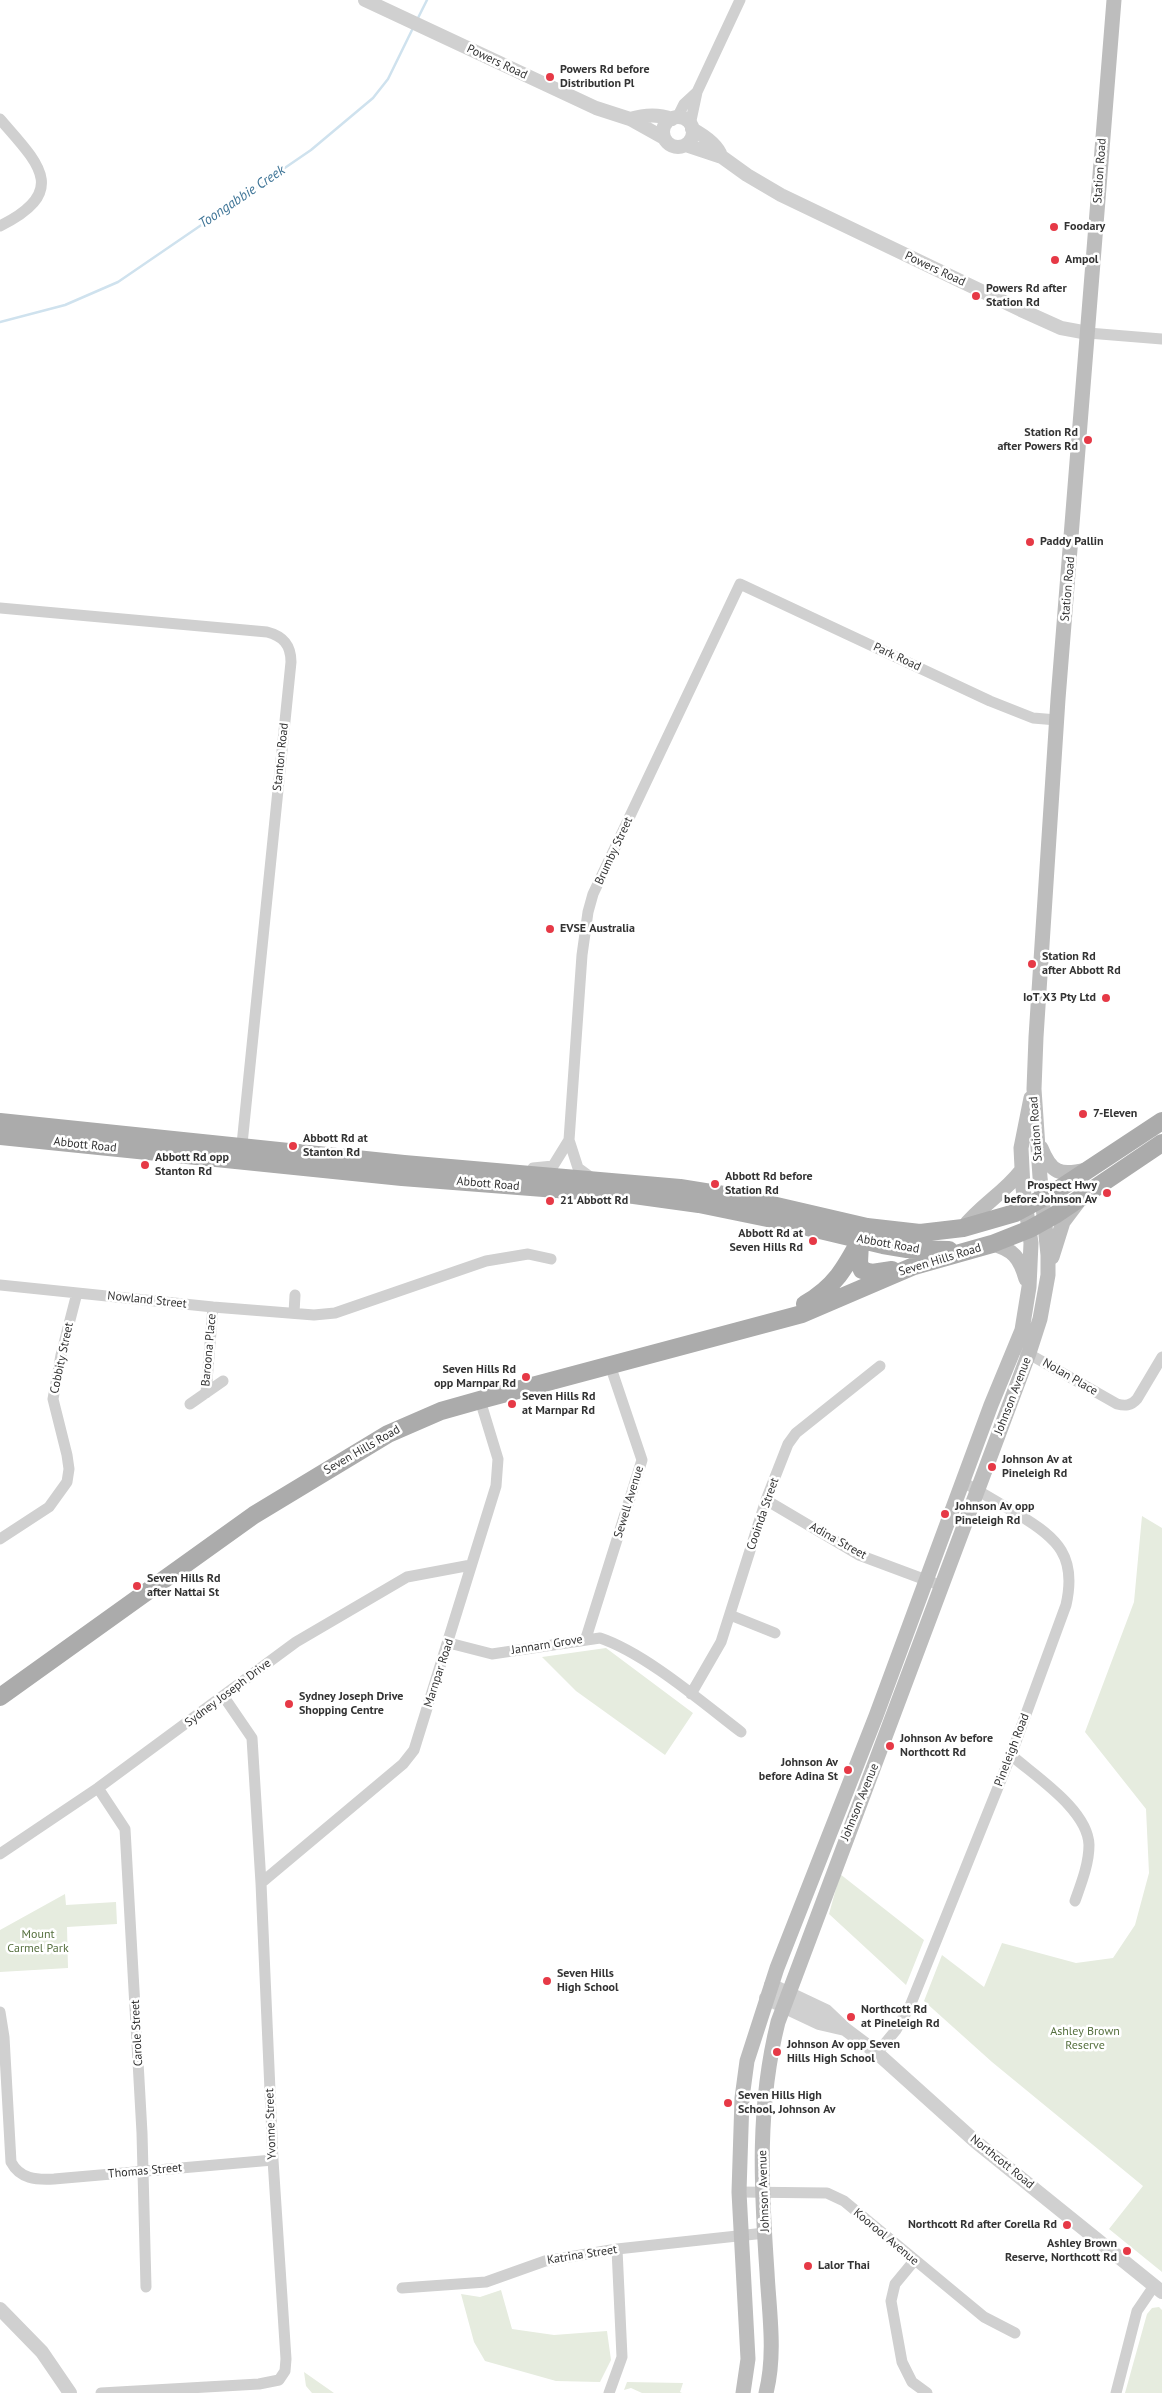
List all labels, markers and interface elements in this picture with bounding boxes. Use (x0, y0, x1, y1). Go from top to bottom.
street label: Powers Road (464, 42, 530, 82)
place label: Powers Rd before Distribution Pl (560, 63, 650, 91)
marker: Powers Rd before Distribution Pl (544, 71, 556, 83)
street label: Station Road (1091, 138, 1109, 204)
water label: Toongabbie Creek (196, 162, 288, 232)
place label: Foodary (1064, 220, 1105, 234)
marker: Foodary (1048, 221, 1060, 233)
street label: Powers Road (902, 249, 968, 289)
place label: Ampol (1065, 253, 1098, 267)
marker: Ampol (1049, 254, 1061, 266)
place label: Powers Rd after Station Rd (986, 282, 1067, 310)
marker: Powers Rd after Station Rd (970, 290, 982, 302)
place label: Station Rd after Powers Rd (997, 426, 1078, 454)
marker: Station Rd after Powers Rd (1082, 434, 1094, 446)
place label: Paddy Pallin (1040, 535, 1103, 549)
marker: Paddy Pallin (1024, 536, 1036, 548)
street label: Station Road (1058, 556, 1078, 622)
street label: Park Road (871, 640, 923, 674)
street label: Stanton Road (270, 722, 292, 792)
street label: Brumby Street (592, 815, 636, 887)
place label: EVSE Australia (560, 922, 635, 936)
marker: EVSE Australia (544, 923, 556, 935)
place label: Station Rd after Abbott Rd (1042, 950, 1121, 978)
marker: Station Rd after Abbott Rd (1026, 958, 1038, 970)
place label: IoT X3 Pty Ltd (1023, 991, 1096, 1005)
marker: IoT X3 Pty Ltd (1100, 992, 1112, 1004)
street label: Station Road (1027, 1096, 1045, 1162)
place label: 7-Eleven (1093, 1107, 1137, 1121)
marker: 7-Eleven (1077, 1108, 1089, 1120)
place label: Abbott Rd at Stanton Rd (303, 1132, 368, 1160)
street label: Abbott Road (53, 1135, 117, 1155)
marker: Abbott Rd at Stanton Rd (287, 1140, 299, 1152)
place label: Abbott Rd opp Stanton Rd (155, 1151, 229, 1179)
marker: Abbott Rd opp Stanton Rd (139, 1159, 151, 1171)
place label: Abbott Rd before Station Rd (725, 1170, 813, 1198)
street label: Abbott Road (456, 1174, 520, 1194)
marker: Abbott Rd before Station Rd (709, 1178, 721, 1190)
place label: Prospect Hwy before Johnson Av (1004, 1179, 1097, 1207)
marker: Prospect Hwy before Johnson Av (1101, 1187, 1113, 1199)
place label: 21 Abbott Rd (560, 1194, 628, 1208)
marker: 21 Abbott Rd (544, 1195, 556, 1207)
place label: Abbott Rd at Seven Hills Rd (730, 1227, 803, 1255)
street label: Abbott Road (856, 1231, 920, 1257)
marker: Abbott Rd at Seven Hills Rd (807, 1235, 819, 1247)
street label: Seven Hills Road (897, 1241, 983, 1279)
street label: Nowland Street (107, 1289, 187, 1311)
street label: Baroona Place (199, 1313, 219, 1387)
street label: Cobbity Street (47, 1321, 77, 1395)
street label: Johnson Avenue (992, 1355, 1034, 1437)
street label: Nolan Place (1040, 1355, 1100, 1399)
place label: Seven Hills Rd opp Marnpar Rd (434, 1363, 516, 1391)
marker: Seven Hills Rd opp Marnpar Rd (520, 1371, 532, 1383)
place label: Seven Hills Rd at Marnpar Rd (522, 1390, 595, 1418)
marker: Seven Hills Rd at Marnpar Rd (506, 1398, 518, 1410)
street label: Seven Hills Road (321, 1422, 403, 1478)
place label: Johnson Av at Pineleigh Rd (1002, 1453, 1072, 1481)
marker: Johnson Av at Pineleigh Rd (986, 1461, 998, 1473)
street label: Sewell Avenue (611, 1464, 647, 1540)
street label: Cooinda Street (744, 1476, 782, 1552)
place label: Johnson Av opp Pineleigh Rd (955, 1500, 1034, 1528)
marker: Johnson Av opp Pineleigh Rd (939, 1508, 951, 1520)
street label: Adina Street (807, 1519, 869, 1563)
place label: Seven Hills Rd after Nattai St (147, 1572, 220, 1600)
marker: Seven Hills Rd after Nattai St (131, 1580, 143, 1592)
street label: Jannarn Grove (510, 1632, 584, 1658)
street label: Marnpar Road (421, 1637, 457, 1709)
street label: Sydney Joseph Drive (182, 1656, 274, 1730)
place label: Sydney Joseph Drive Shopping Centre (299, 1690, 403, 1718)
marker: Sydney Joseph Drive Shopping Centre (283, 1698, 295, 1710)
street label: Pineleigh Road (991, 1711, 1033, 1789)
place label: Johnson Av before Northcott Rd (900, 1732, 993, 1760)
marker: Johnson Av before Northcott Rd (884, 1740, 896, 1752)
place label: Johnson Av before Adina St (759, 1756, 838, 1784)
street label: Johnson Avenue (838, 1761, 882, 1843)
marker: Johnson Av before Adina St (842, 1764, 854, 1776)
park label: Mount Carmel Park (7, 1928, 69, 1956)
place label: Seven Hills High School (557, 1967, 619, 1995)
marker: Seven Hills High School (541, 1975, 553, 1987)
street label: Carole Street (128, 1999, 146, 2067)
place label: Northcott Rd at Pineleigh Rd (861, 2003, 939, 2031)
marker: Northcott Rd at Pineleigh Rd (845, 2011, 857, 2023)
park label: Ashley Brown Reserve (1050, 2025, 1120, 2053)
place label: Johnson Av opp Seven Hills High School (787, 2038, 900, 2066)
marker: Johnson Av opp Seven Hills High School (771, 2046, 783, 2058)
street label: Yvonne Street (263, 2088, 279, 2160)
place label: Seven Hills High School, Johnson Av (738, 2089, 836, 2117)
marker: Seven Hills High School, Johnson Av (722, 2097, 734, 2109)
street label: Northcott Road (967, 2132, 1037, 2192)
street label: Johnson Avenue (755, 2150, 773, 2232)
street label: Thomas Street (107, 2161, 183, 2181)
street label: Koorool Avenue (850, 2206, 922, 2268)
place label: Northcott Rd after Corella Rd (908, 2218, 1057, 2232)
marker: Northcott Rd after Corella Rd (1061, 2219, 1073, 2231)
place label: Ashley Brown Reserve, Northcott Rd (1005, 2237, 1117, 2265)
street label: Katrina Street (546, 2242, 618, 2268)
marker: Ashley Brown Reserve, Northcott Rd (1121, 2245, 1133, 2257)
place label: Lalor Thai (818, 2259, 870, 2273)
marker: Lalor Thai (802, 2260, 814, 2272)

